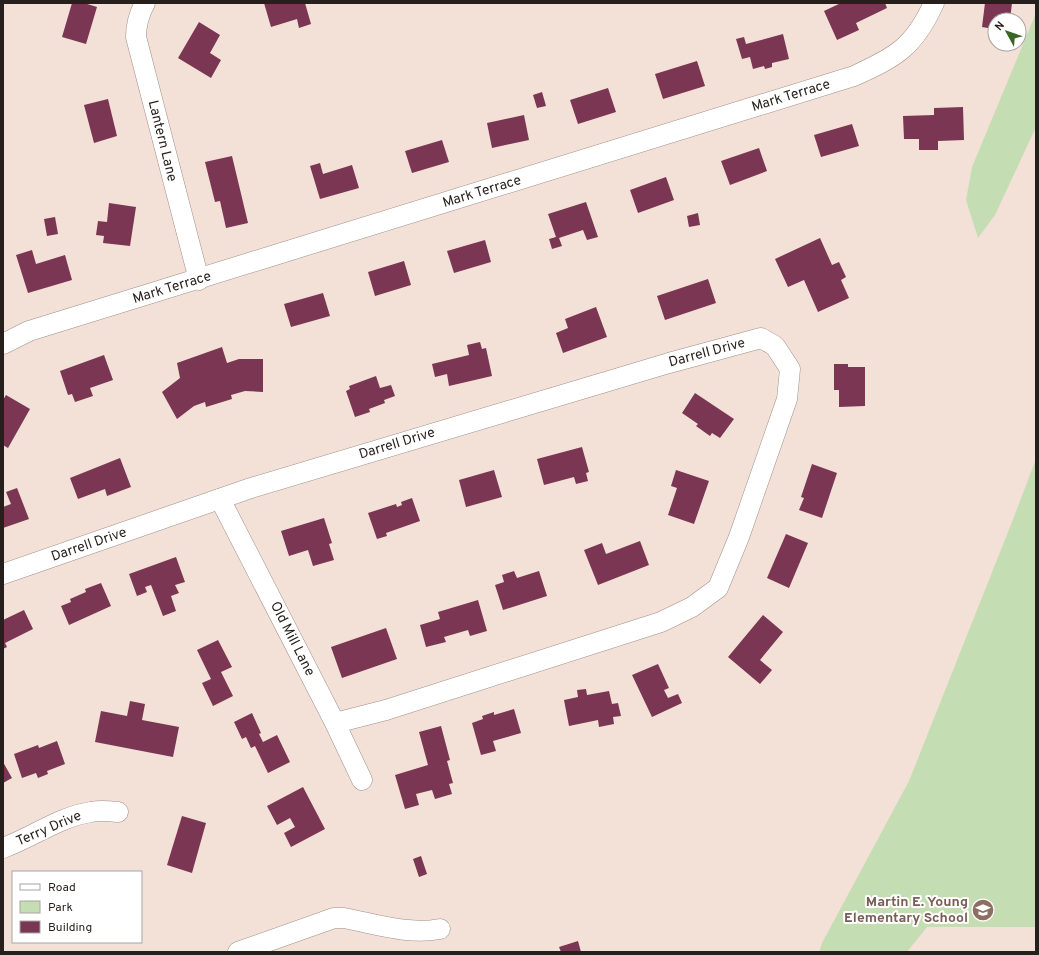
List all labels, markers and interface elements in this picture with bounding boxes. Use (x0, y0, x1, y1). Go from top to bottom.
north arrow (987, 12, 1027, 52)
text: N (992, 19, 1008, 34)
street label: Mark Terrace (750, 76, 832, 116)
street label: Lantern Lane (144, 98, 180, 184)
street label: Mark Terrace (441, 172, 523, 212)
street label: Mark Terrace (131, 268, 213, 308)
street label: Darrell Drive (667, 335, 747, 371)
street label: Darrell Drive (357, 424, 437, 464)
street label: Darrell Drive (49, 524, 129, 566)
street label: Old Mill Lane (266, 599, 318, 679)
street label: Terry Drive (14, 808, 84, 850)
legend (12, 871, 142, 943)
text: Road (48, 880, 76, 896)
place label: Martin E. Young Elementary School (844, 894, 968, 927)
school or university icon: Martin E. Young Elementary School (970, 897, 996, 923)
text: Park (48, 900, 73, 916)
text: Building (48, 920, 92, 936)

